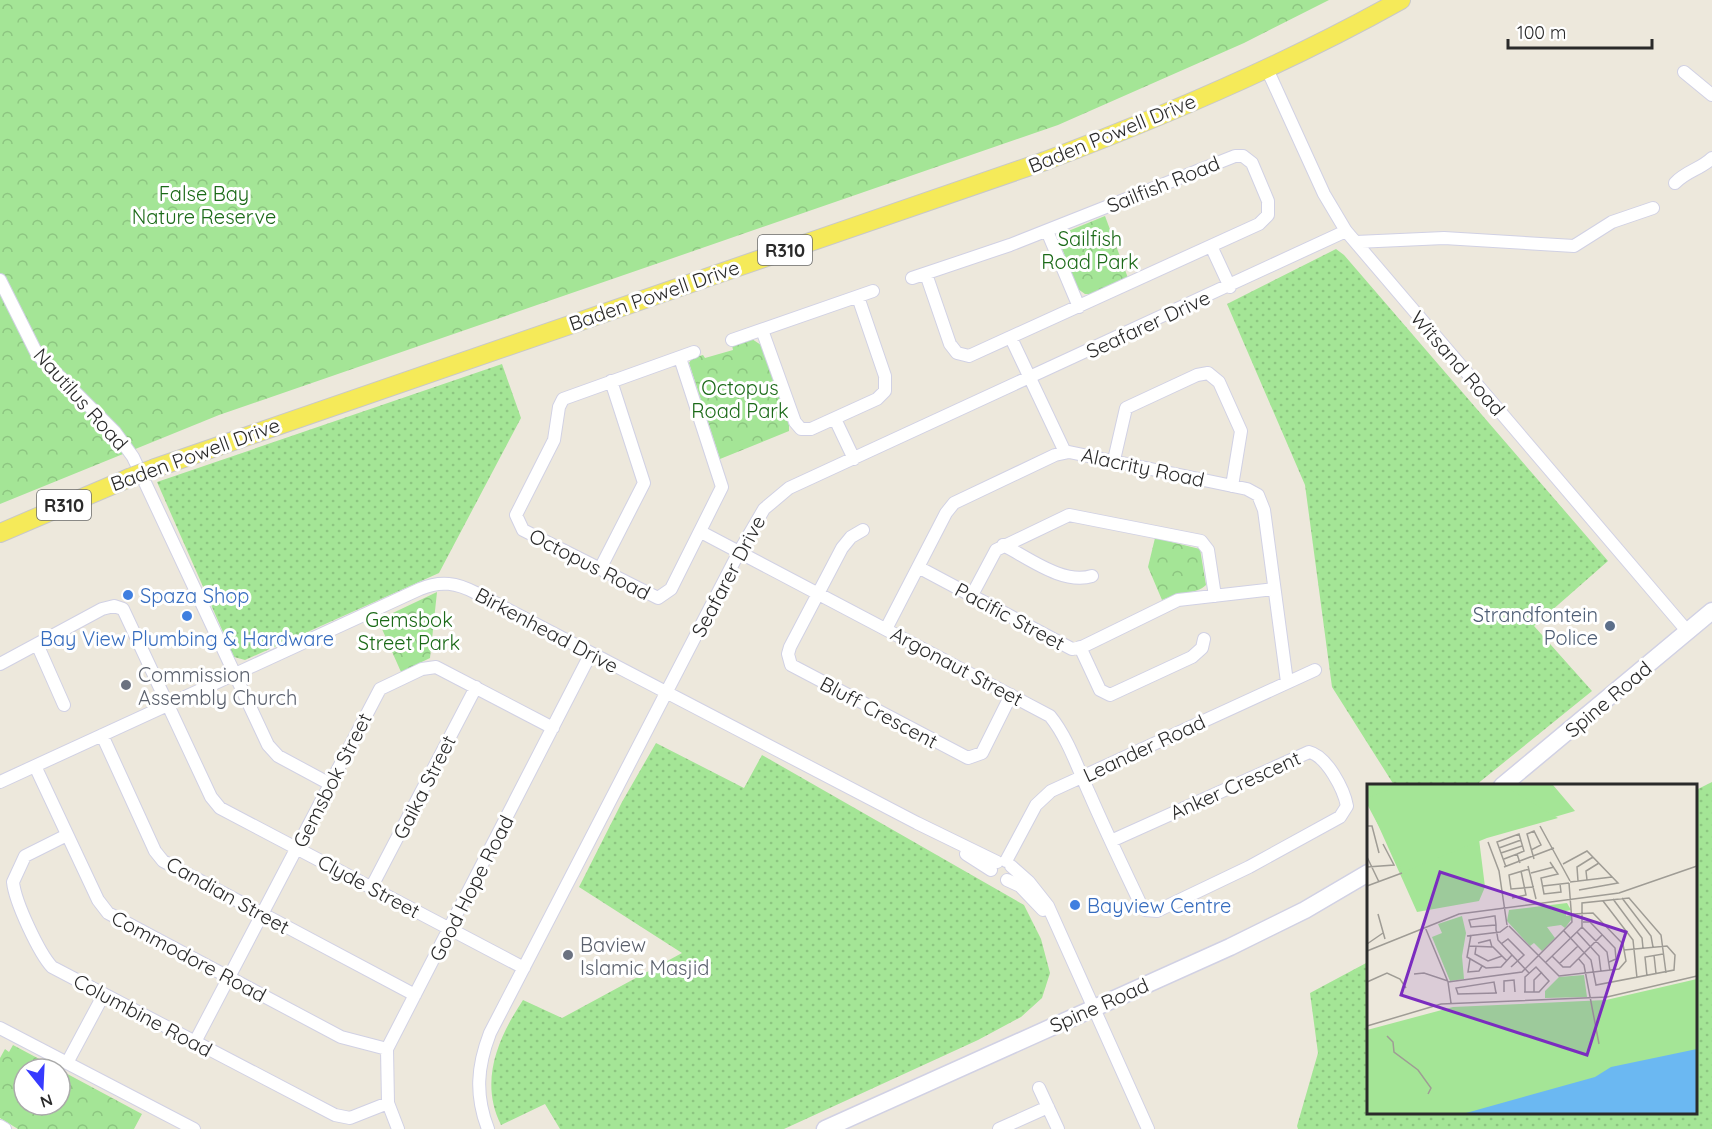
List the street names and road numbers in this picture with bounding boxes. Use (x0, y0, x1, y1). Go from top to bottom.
street label: Baden Powell Drive (1025, 88, 1199, 178)
street label: Sailfish Road (1103, 150, 1223, 218)
road number: R310 (758, 235, 812, 265)
street label: Baden Powell Drive (566, 254, 742, 336)
street label: Seafarer Drive (1082, 284, 1214, 364)
street label: Witsand Road (1406, 305, 1510, 421)
street label: Nautilus Road (28, 343, 134, 455)
street label: Baden Powell Drive (107, 412, 283, 496)
street label: Alacrity Road (1079, 442, 1207, 492)
road number: R310 (37, 490, 91, 520)
street label: Seafarer Drive (686, 511, 770, 641)
street label: Octopus Road (525, 523, 655, 605)
street label: Pacific Street (951, 577, 1069, 655)
street label: Birkenhead Drive (471, 582, 623, 678)
street label: Argonaut Street (887, 621, 1028, 711)
street label: Spine Road (1560, 655, 1656, 743)
street label: Bluff Crescent (816, 671, 942, 754)
street label: Gemsbok Street (287, 708, 377, 852)
street label: Leander Road (1079, 709, 1209, 787)
street label: Gaika Street (387, 731, 461, 843)
street label: Anker Crescent (1166, 745, 1304, 825)
street label: Good Hope Road (423, 811, 519, 965)
street label: Clyde Street (314, 849, 425, 923)
street label: Candian Street (162, 851, 294, 939)
street label: Commodore Road (107, 905, 271, 1007)
street label: Columbine Road (69, 968, 217, 1062)
street label: Spine Road (1046, 972, 1152, 1038)

